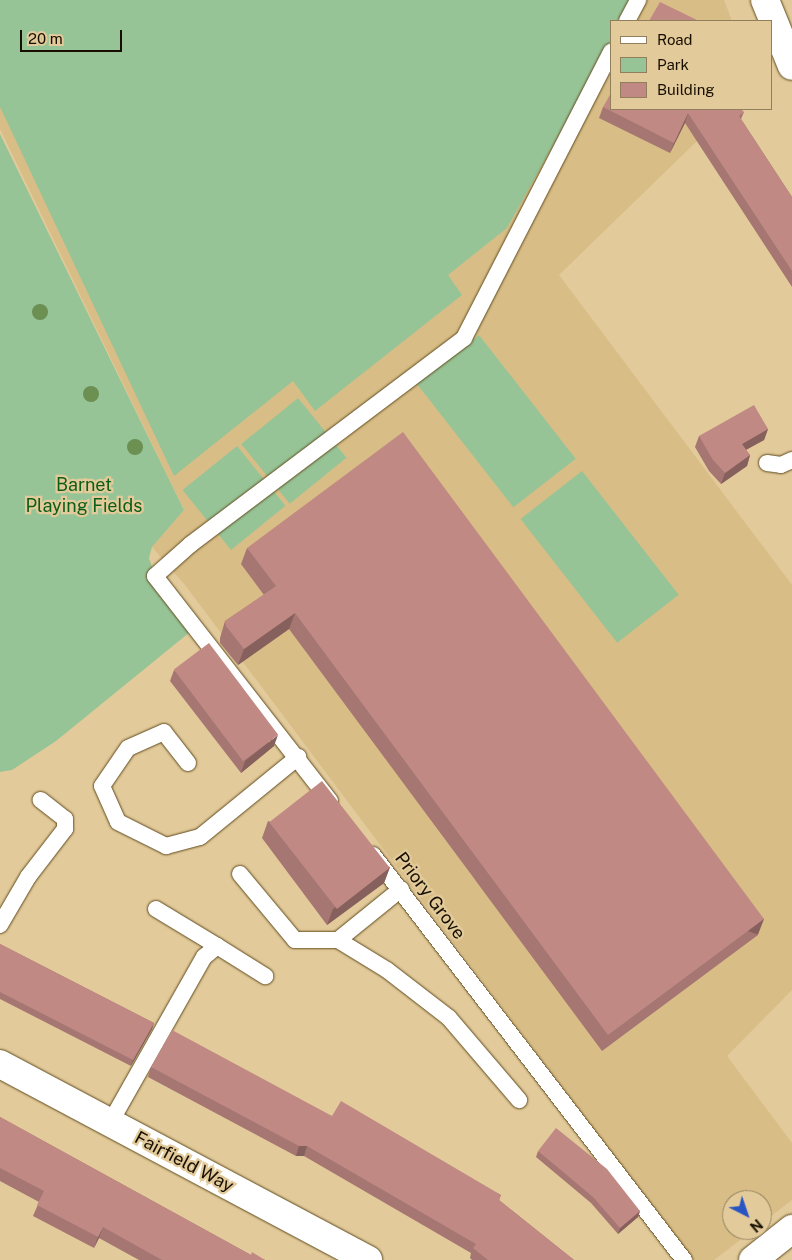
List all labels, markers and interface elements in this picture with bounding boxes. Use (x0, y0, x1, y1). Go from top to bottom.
scale bar (22, 20, 125, 52)
legend (610, 20, 772, 110)
text: 20 m (28, 30, 63, 47)
text: Road (657, 31, 693, 48)
text: Park (657, 56, 689, 73)
text: Building (657, 81, 715, 98)
park label: Barnet Playing Fields (26, 475, 142, 518)
street label: Priory Grove (390, 848, 470, 944)
street label: Fairfield Way (131, 1127, 237, 1197)
north arrow (722, 1190, 772, 1240)
text: N (747, 1216, 766, 1235)

